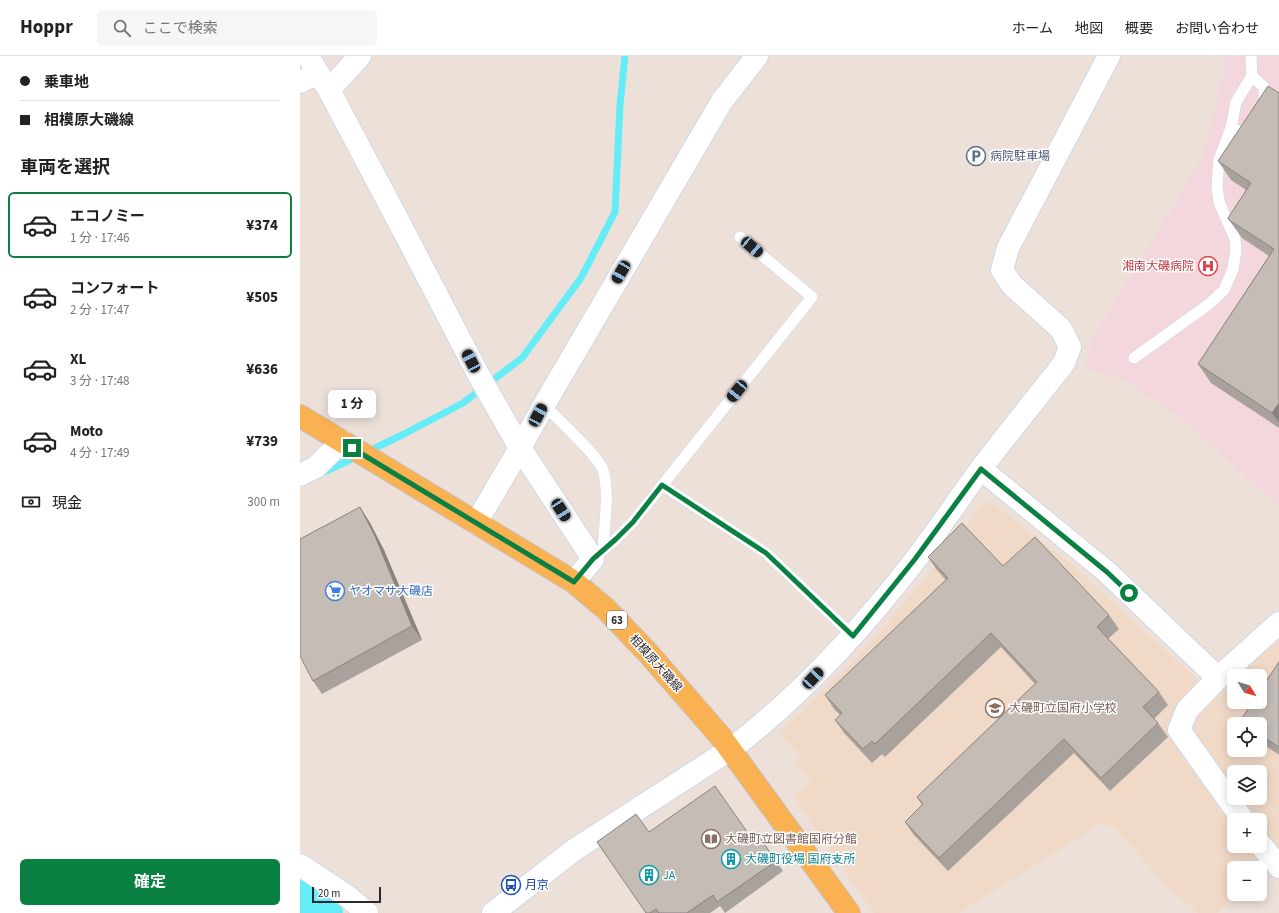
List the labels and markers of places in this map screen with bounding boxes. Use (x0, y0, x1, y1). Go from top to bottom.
parking icon: 病院駐車場 (965, 145, 987, 167)
place label: 病院駐車場 (990, 148, 1050, 165)
hospital icon: 湘南大磯病院 (1197, 255, 1219, 277)
place label: 湘南大磯病院 (1122, 258, 1194, 275)
supermarket icon: ヤオマサ大磯店 (324, 580, 346, 602)
place label: ヤオマサ大磯店 (349, 583, 433, 600)
school or university icon: 大磯町立国府小学校 (984, 697, 1006, 719)
place label: 大磯町立国府小学校 (1009, 700, 1117, 717)
library icon: 大磯町立図書館国府分館 (700, 828, 722, 850)
place label: 大磯町立図書館国府分館 (725, 831, 857, 848)
building icon: 大磯町役場 国府支所 (720, 848, 742, 870)
place label: 大磯町役場 国府支所 (745, 851, 855, 868)
building icon: JA (638, 864, 660, 886)
place label: JA (663, 867, 676, 884)
bus stop icon: 月京 (500, 874, 522, 896)
place label: 月京 (525, 877, 549, 894)

